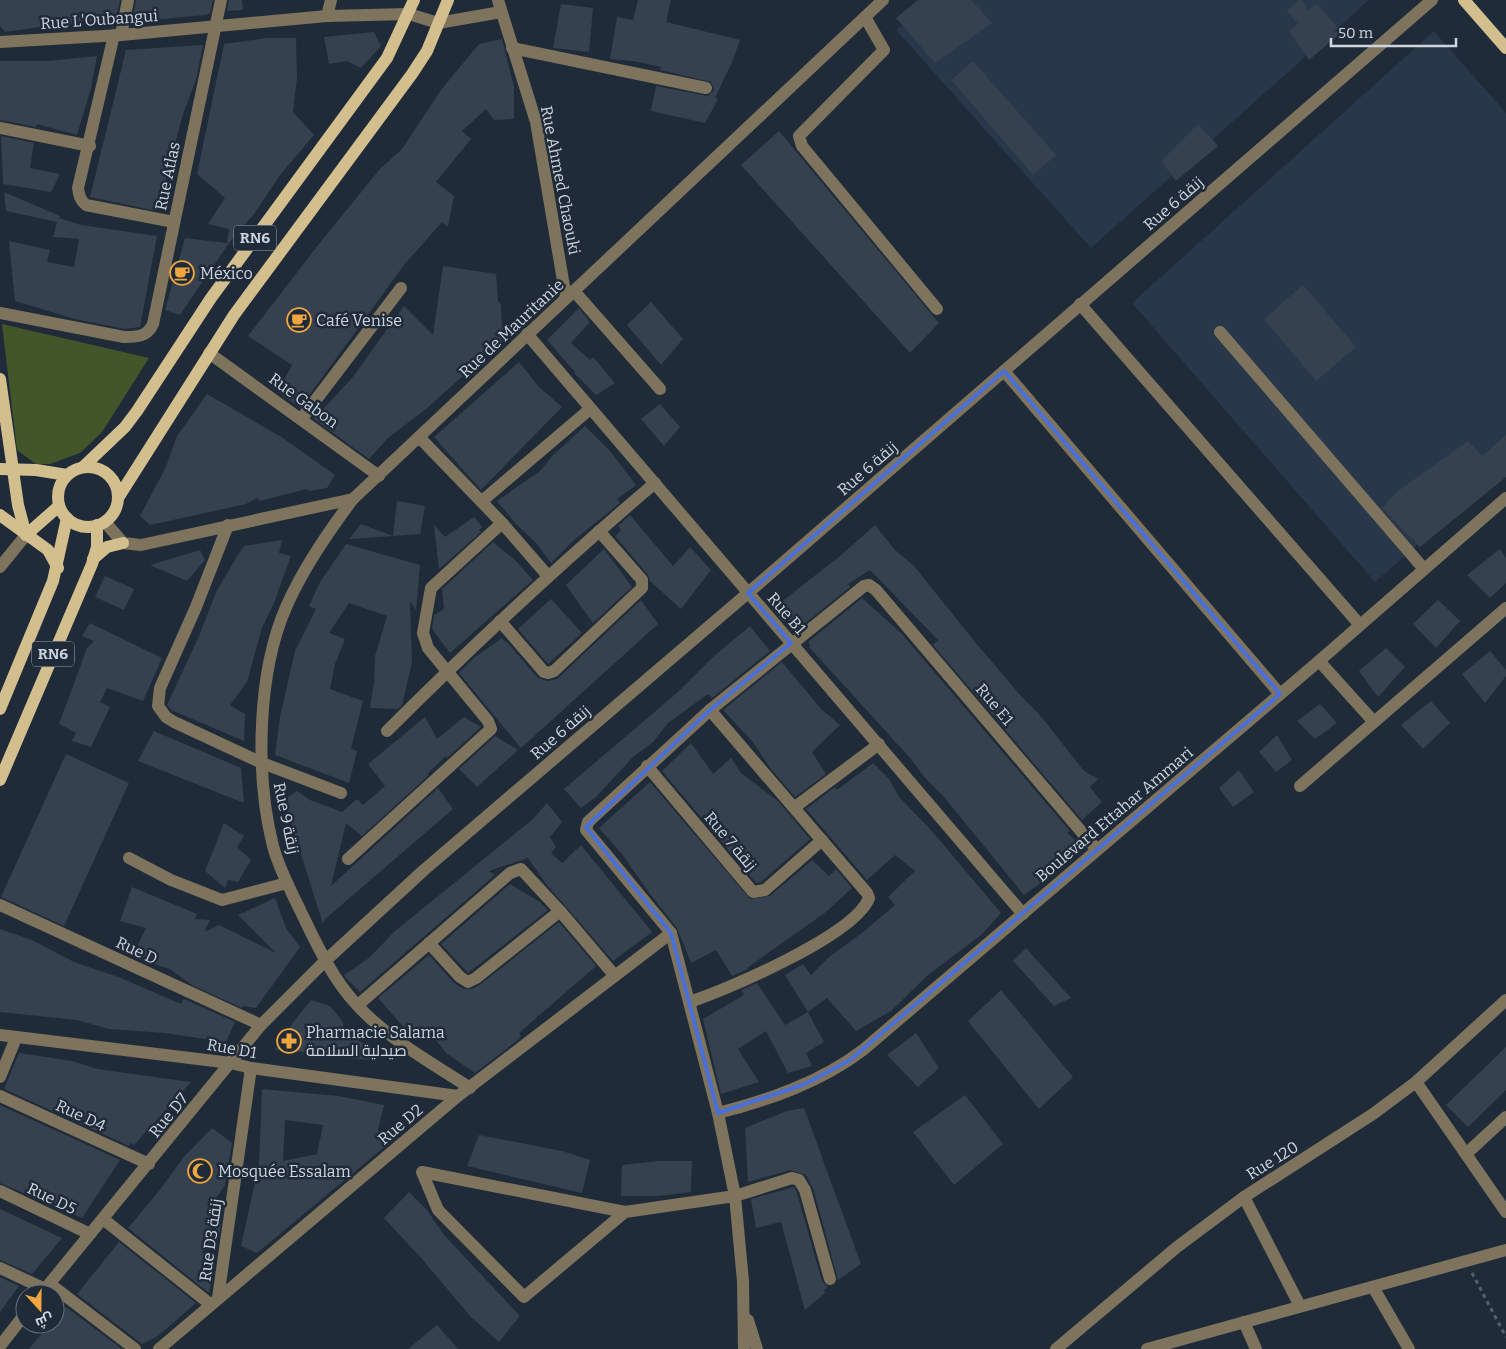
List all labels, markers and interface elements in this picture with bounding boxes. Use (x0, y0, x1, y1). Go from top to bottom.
street label: Rue L'Oubangui (40, 6, 159, 33)
scale bar (1331, 15, 1456, 47)
text: 50 m (1338, 24, 1374, 42)
street label: Rue Ahmed Chaouki (537, 104, 584, 256)
street label: Rue Atlas (151, 140, 184, 212)
street label: Rue 6 زنقة (1140, 172, 1207, 234)
road number: RN6 (234, 226, 276, 250)
cafe icon: México (169, 260, 195, 286)
place label: México (200, 264, 253, 283)
street label: Rue de Mauritanie (455, 275, 568, 382)
cafe icon: Café Venise (286, 307, 312, 333)
place label: Café Venise (316, 311, 402, 330)
street label: Rue Gabon (265, 369, 342, 432)
street label: Rue 6 زنقة (834, 437, 901, 499)
street label: Rue B1 (763, 589, 810, 638)
road number: RN6 (32, 642, 74, 666)
street label: Rue E1 (972, 680, 1018, 729)
street label: Rue 6 زنقة (527, 701, 594, 763)
street label: Boulevard Ettahar Ammari (1032, 743, 1197, 886)
street label: Rue 9 زنقة (270, 781, 303, 856)
street label: Rue 7 زنقة (700, 808, 761, 875)
street label: Rue D (113, 933, 161, 968)
place label: Pharmacie Salama صيدلية السلامة (306, 1023, 445, 1060)
pharmacy icon: Pharmacie Salama صيدلية السلامة (276, 1028, 302, 1054)
street label: Rue D1 (206, 1035, 259, 1062)
street label: Rue D7 (145, 1089, 192, 1141)
street label: Rue D4 (53, 1096, 109, 1136)
street label: Rue D2 (374, 1100, 426, 1148)
street label: Rue 120 (1243, 1137, 1302, 1184)
mosque icon: Mosquée Essalam (187, 1158, 213, 1184)
place label: Mosquée Essalam (218, 1162, 351, 1181)
street label: Rue D5 (24, 1178, 79, 1218)
street label: Rue D3 زنقة (195, 1198, 226, 1283)
north arrow (15, 1284, 65, 1334)
text: ش (33, 1310, 56, 1332)

